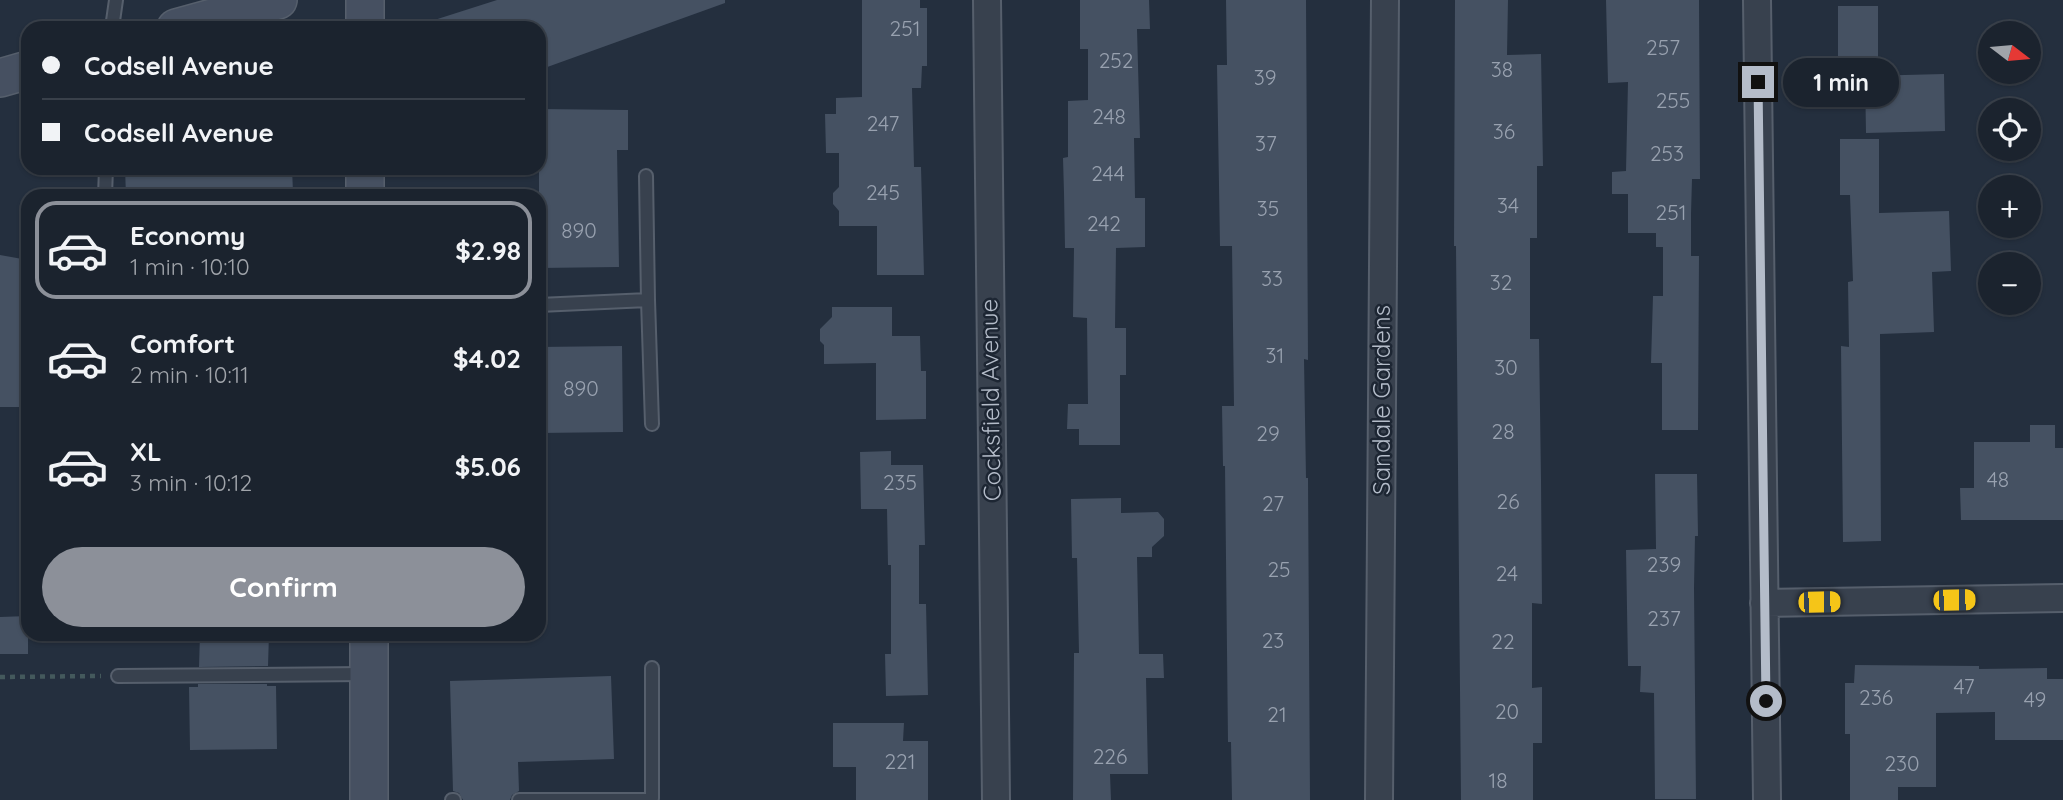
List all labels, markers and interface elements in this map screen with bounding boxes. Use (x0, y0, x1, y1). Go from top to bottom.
house number: 251 (890, 15, 920, 41)
north arrow (1978, 21, 2040, 84)
map controls (1978, 21, 2041, 315)
house number: 257 (1646, 34, 1680, 60)
house number: 252 (1099, 47, 1133, 73)
text: Codsell Avenue (84, 49, 274, 82)
house number: 38 (1491, 56, 1513, 82)
callout: 1 min (1782, 57, 1898, 106)
house number: 39 (1254, 64, 1276, 90)
route end (1742, 66, 1774, 98)
text: 1 min (1813, 68, 1869, 97)
house number: 255 (1656, 87, 1690, 113)
button: locate (1978, 98, 2041, 161)
house number: 248 (1092, 103, 1126, 129)
house number: 247 (867, 110, 899, 136)
text: Codsell Avenue (84, 116, 274, 149)
house number: 36 (1493, 118, 1515, 144)
house number: 37 (1255, 130, 1277, 156)
house number: 253 (1650, 140, 1684, 166)
house number: 244 (1091, 160, 1125, 186)
button: + (1978, 175, 2041, 238)
house number: 245 (866, 179, 900, 205)
house number: 34 (1497, 192, 1519, 218)
house number: 35 (1257, 195, 1279, 221)
house number: 251 (1656, 199, 1686, 225)
house number: 242 (1087, 210, 1121, 236)
house number: 890 (561, 217, 597, 243)
icon: car (46, 219, 109, 282)
text: Economy (130, 219, 245, 252)
text: $2.98 (455, 234, 521, 267)
text: 1 min · 10:10 (130, 252, 250, 281)
button: − (1978, 252, 2041, 315)
house number: 33 (1261, 265, 1283, 291)
house number: 32 (1490, 269, 1512, 295)
street label: Cocksfield Avenue (973, 299, 1007, 501)
street label: Sandale Gardens (1366, 305, 1396, 495)
icon: car (46, 327, 109, 390)
text: Comfort (130, 327, 235, 360)
text: $4.02 (453, 342, 521, 375)
house number: 31 (1266, 342, 1284, 368)
house number: 30 (1494, 354, 1518, 380)
text: 2 min · 10:11 (130, 360, 249, 389)
house number: 890 (563, 375, 599, 401)
house number: 28 (1492, 418, 1514, 444)
house number: 29 (1256, 420, 1280, 446)
icon: car (46, 435, 109, 498)
text: XL (130, 435, 162, 468)
text: $5.06 (455, 450, 521, 483)
house number: 48 (1987, 466, 2009, 492)
text: 3 min · 10:12 (130, 468, 252, 497)
house number: 235 (883, 469, 917, 495)
house number: 26 (1497, 488, 1519, 514)
house number: 27 (1262, 490, 1284, 516)
button: Confirm (42, 547, 525, 627)
house number: 239 (1647, 551, 1681, 577)
house number: 25 (1267, 556, 1291, 582)
house number: 24 (1496, 560, 1518, 586)
car (1933, 589, 1976, 611)
car (1798, 591, 1841, 613)
house number: 237 (1647, 605, 1681, 631)
house number: 23 (1262, 627, 1284, 653)
house number: 22 (1491, 628, 1515, 654)
house number: 47 (1953, 673, 1975, 699)
house number: 236 (1859, 684, 1893, 710)
route start (1750, 685, 1782, 717)
house number: 49 (2024, 686, 2046, 712)
house number: 20 (1495, 698, 1519, 724)
house number: 21 (1267, 701, 1287, 727)
house number: 226 (1093, 743, 1127, 769)
house number: 221 (884, 748, 916, 774)
house number: 230 (1884, 750, 1920, 776)
house number: 18 (1488, 767, 1508, 793)

